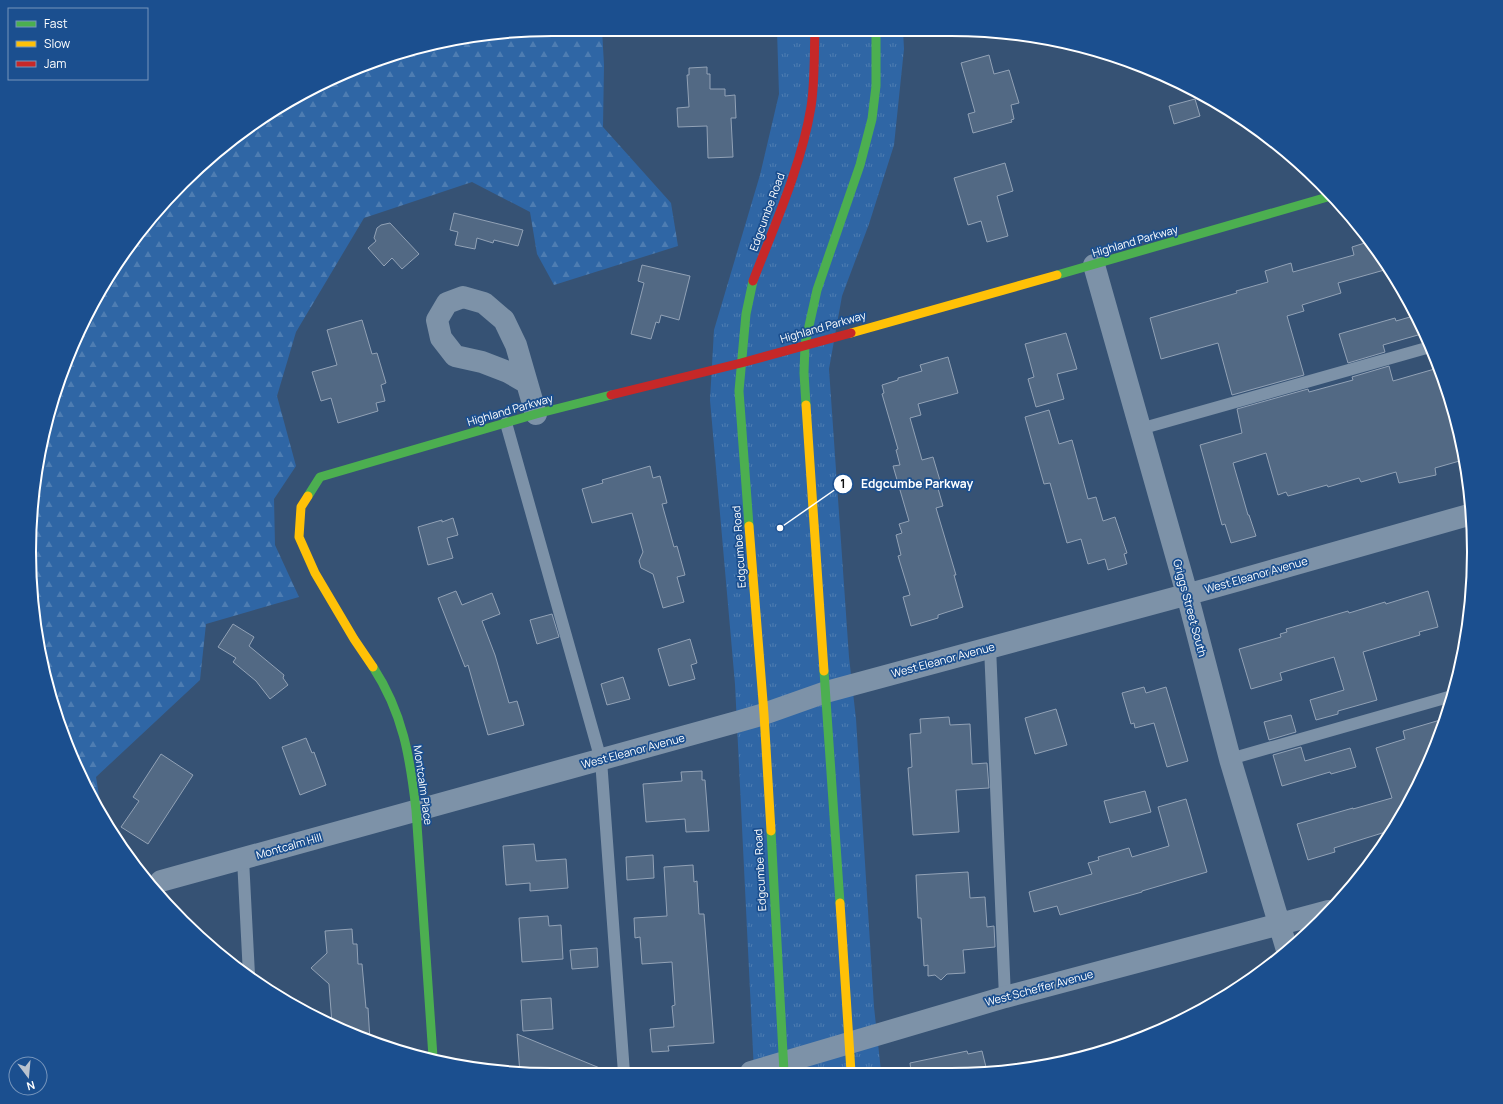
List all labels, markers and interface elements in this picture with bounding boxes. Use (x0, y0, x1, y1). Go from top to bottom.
legend (8, 8, 148, 80)
text: Fast (44, 15, 68, 32)
text: Slow (44, 35, 70, 52)
text: Jam (44, 55, 66, 72)
street label: Edgcumbe Road (745, 171, 788, 253)
street label: Highland Parkway (1090, 221, 1180, 260)
street label: Highland Parkway (778, 307, 868, 346)
street label: Highland Parkway (465, 390, 555, 429)
callout: Edgcumbe Parkway (833, 472, 981, 496)
text: 1 (840, 475, 846, 492)
text: Edgcumbe Parkway (861, 475, 973, 492)
street label: Edgcumbe Road (728, 505, 749, 589)
street label: West Eleanor Avenue (1203, 552, 1310, 596)
street label: Griggs Street South (1170, 557, 1211, 658)
street label: West Eleanor Avenue (889, 638, 997, 681)
street label: West Eleanor Avenue (579, 729, 687, 772)
street label: Montcalm Place (410, 744, 437, 826)
street label: Edgcumbe Road (750, 828, 769, 912)
street label: Montcalm Hill (254, 829, 324, 862)
street label: West Scheffer Avenue (983, 966, 1095, 1009)
north arrow (8, 1056, 48, 1096)
text: N (25, 1078, 37, 1094)

